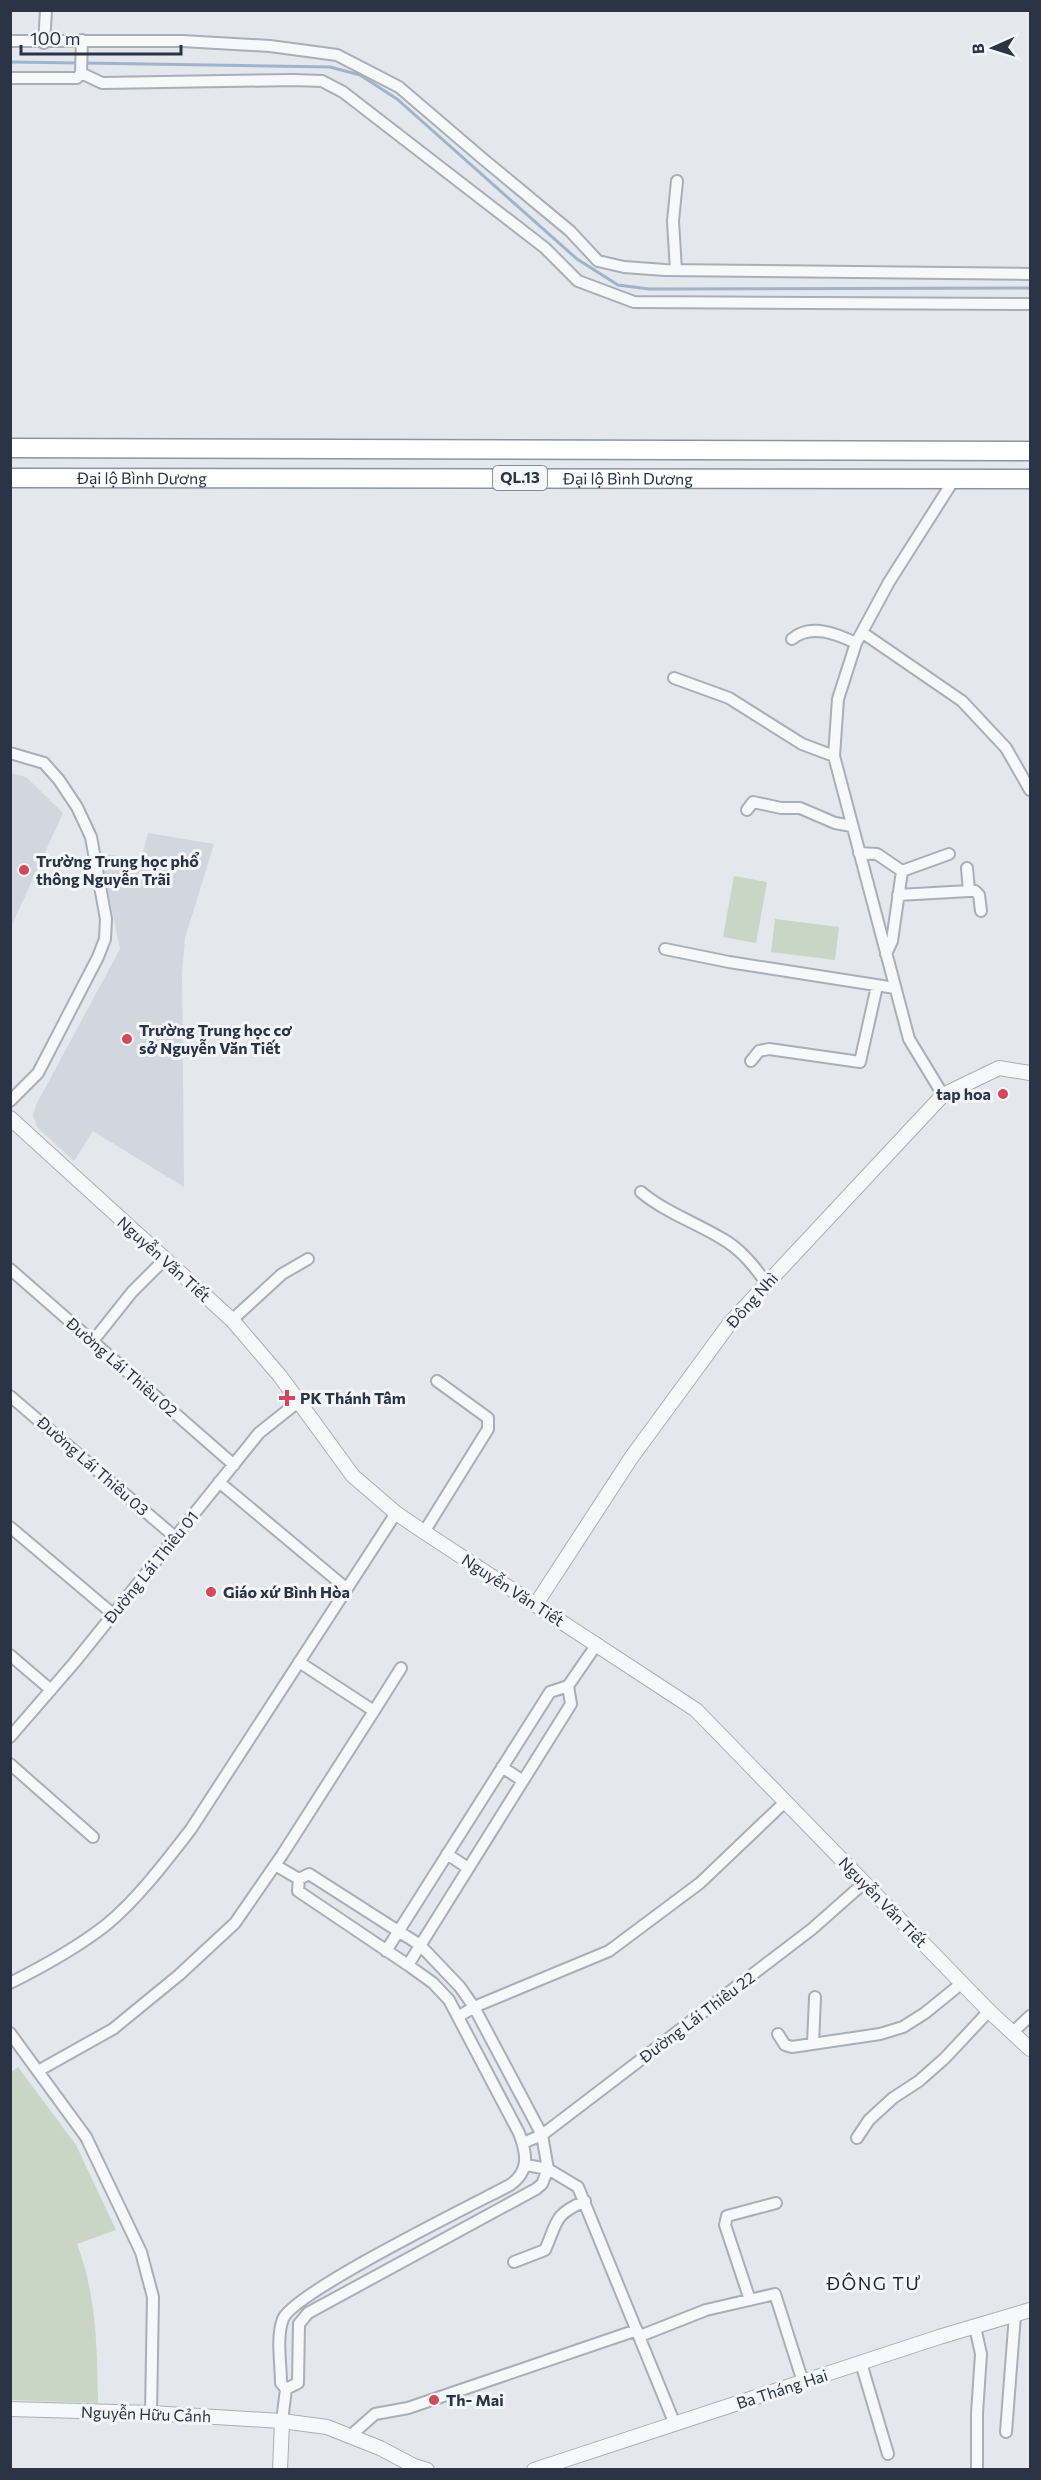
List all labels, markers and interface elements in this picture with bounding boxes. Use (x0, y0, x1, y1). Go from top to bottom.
scale bar (21, 18, 182, 56)
north arrow (963, 18, 1023, 78)
text: 100 m (30, 27, 80, 49)
text: B (968, 43, 987, 55)
road number: QL.13 (493, 466, 547, 490)
street label: Đại lộ Bình Dương (76, 468, 207, 487)
street label: Đại lộ Bình Dương (562, 469, 693, 488)
place label: Trường Trung học phổ thông Nguyễn Trãi (36, 851, 199, 888)
marker: Trường Trung học phổ thông Nguyễn Trãi (17, 863, 31, 877)
place label: Trường Trung học cơ sở Nguyễn Văn Tiết (139, 1020, 292, 1057)
marker: Trường Trung học cơ sở Nguyễn Văn Tiết (120, 1032, 134, 1046)
place label: tap hoa (936, 1084, 991, 1103)
marker: tap hoa (996, 1087, 1010, 1101)
street label: Nguyễn Văn Tiết (114, 1212, 215, 1306)
street label: Đông Nhì (721, 1268, 781, 1332)
street label: Đường Lái Thiêu 02 (62, 1313, 182, 1420)
place label: PK Thánh Tâm (300, 1388, 406, 1407)
marker: PK Thánh Tâm (278, 1389, 296, 1407)
street label: Đường Lái Thiêu 03 (33, 1412, 153, 1519)
street label: Đường Lái Thiêu 01 (99, 1507, 202, 1627)
street label: Nguyễn Văn Tiết (459, 1549, 568, 1630)
place label: Giáo xứ Bình Hòa (223, 1582, 350, 1601)
marker: Giáo xứ Bình Hòa (204, 1585, 218, 1599)
street label: Nguyễn Văn Tiết (835, 1853, 932, 1951)
street label: Đường Lái Thiêu 22 (635, 1967, 758, 2067)
district label: ĐÔNG TƯ (826, 2272, 921, 2294)
street label: Ba Tháng Hai (734, 2365, 830, 2412)
place label: Th- Mai (446, 2390, 504, 2409)
marker: Th- Mai (427, 2393, 441, 2407)
street label: Nguyễn Hữu Cảnh (81, 2402, 211, 2425)

